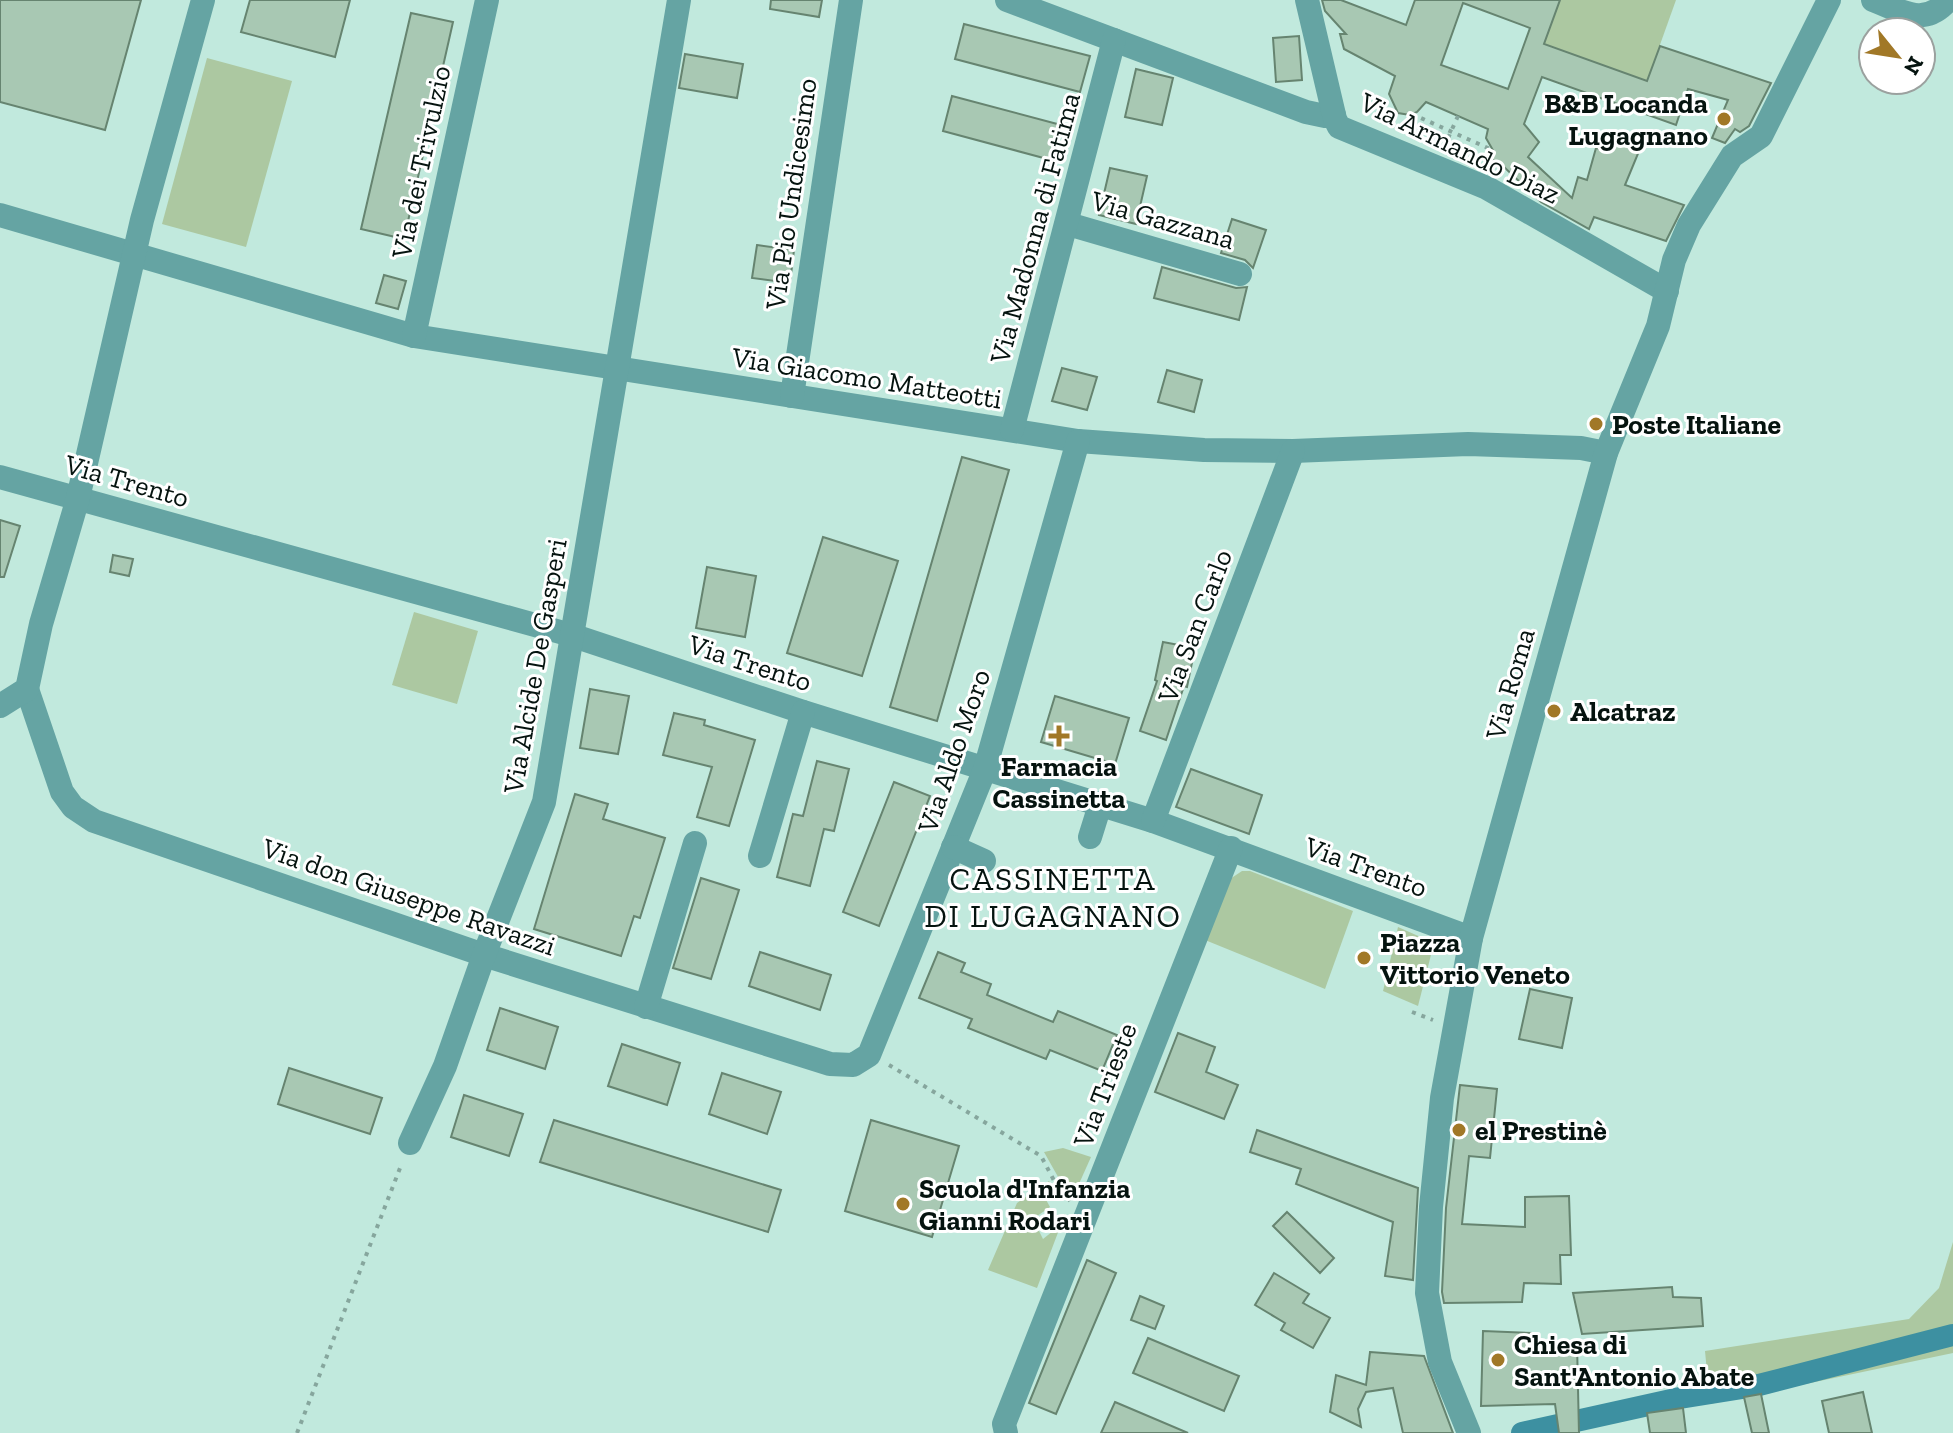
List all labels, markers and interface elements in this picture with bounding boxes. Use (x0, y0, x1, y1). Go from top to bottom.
north arrow (1857, 16, 1937, 96)
text: N (1898, 52, 1930, 80)
street label: Via dei Trivulzio (384, 63, 458, 262)
street label: Via Pio Undicesimo (758, 76, 824, 313)
street label: Via Armando Diaz (1354, 85, 1565, 211)
place label: B&B Locanda Lugagnano (1544, 87, 1708, 152)
street label: Via Madonna di Fatima (983, 88, 1087, 368)
marker: B&B Locanda Lugagnano (1715, 110, 1733, 128)
street label: Via Gazzana (1087, 184, 1239, 256)
street label: Via Giacomo Matteotti (729, 340, 1005, 416)
place label: Poste Italiane (1612, 408, 1781, 441)
marker: Poste Italiane (1587, 415, 1605, 433)
street label: Via Trento (60, 447, 193, 514)
street label: Via Alcide De Gasperi (496, 536, 574, 797)
street label: Via San Carlo (1150, 545, 1239, 708)
street label: Via Roma (1478, 624, 1542, 744)
street label: Via Trento (683, 627, 816, 698)
street label: Via Aldo Moro (910, 665, 997, 838)
place label: Alcatraz (1570, 695, 1676, 728)
marker: Alcatraz (1545, 702, 1563, 720)
marker: Farmacia Cassinetta (1050, 727, 1068, 745)
place label: Farmacia Cassinetta (993, 750, 1125, 815)
street label: Via Trento (1300, 829, 1432, 904)
street label: Via don Giuseppe Ravazzi (257, 831, 560, 963)
district label: CASSINETTA DI LUGAGNANO (924, 860, 1182, 935)
place label: Piazza Vittorio Veneto (1380, 926, 1570, 991)
marker: Piazza Vittorio Veneto (1355, 949, 1373, 967)
street label: Via Trieste (1066, 1018, 1144, 1153)
place label: el Prestinè (1475, 1114, 1607, 1147)
marker: el Prestinè (1450, 1121, 1468, 1139)
place label: Scuola d'Infanzia Gianni Rodari (919, 1172, 1131, 1237)
marker: Scuola d'Infanzia Gianni Rodari (894, 1195, 912, 1213)
place label: Chiesa di Sant'Antonio Abate (1514, 1328, 1754, 1393)
marker: Chiesa di Sant'Antonio Abate (1489, 1351, 1507, 1369)

